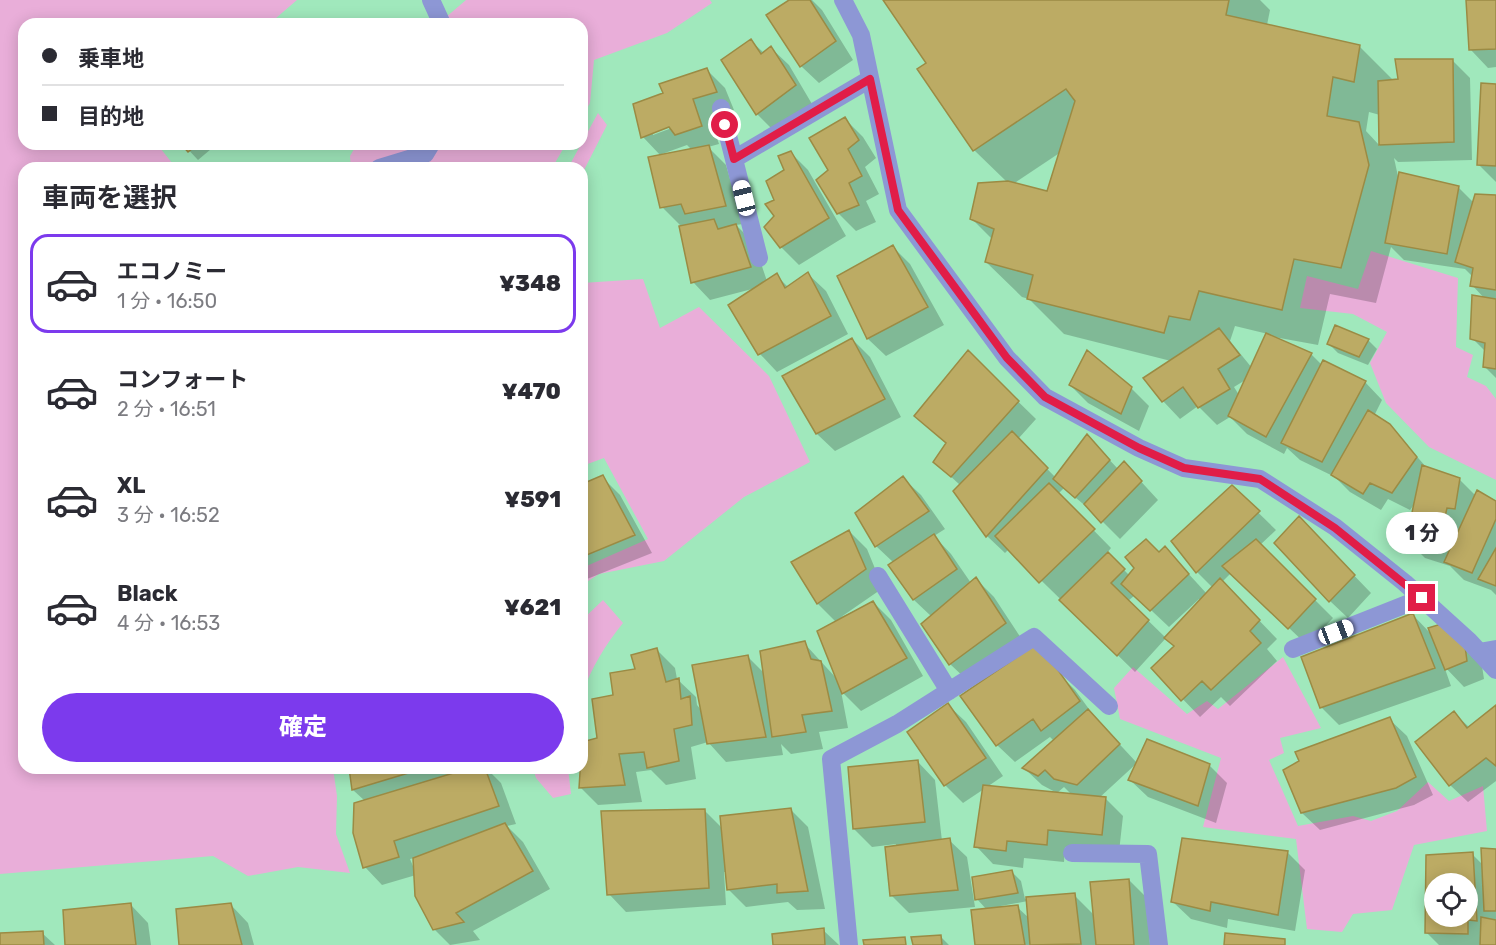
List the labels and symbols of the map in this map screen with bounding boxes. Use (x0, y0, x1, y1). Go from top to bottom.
route start (711, 111, 738, 138)
car (731, 178, 757, 218)
callout: 1 分 (1386, 511, 1458, 553)
route end (1408, 584, 1435, 611)
car (1316, 617, 1356, 647)

